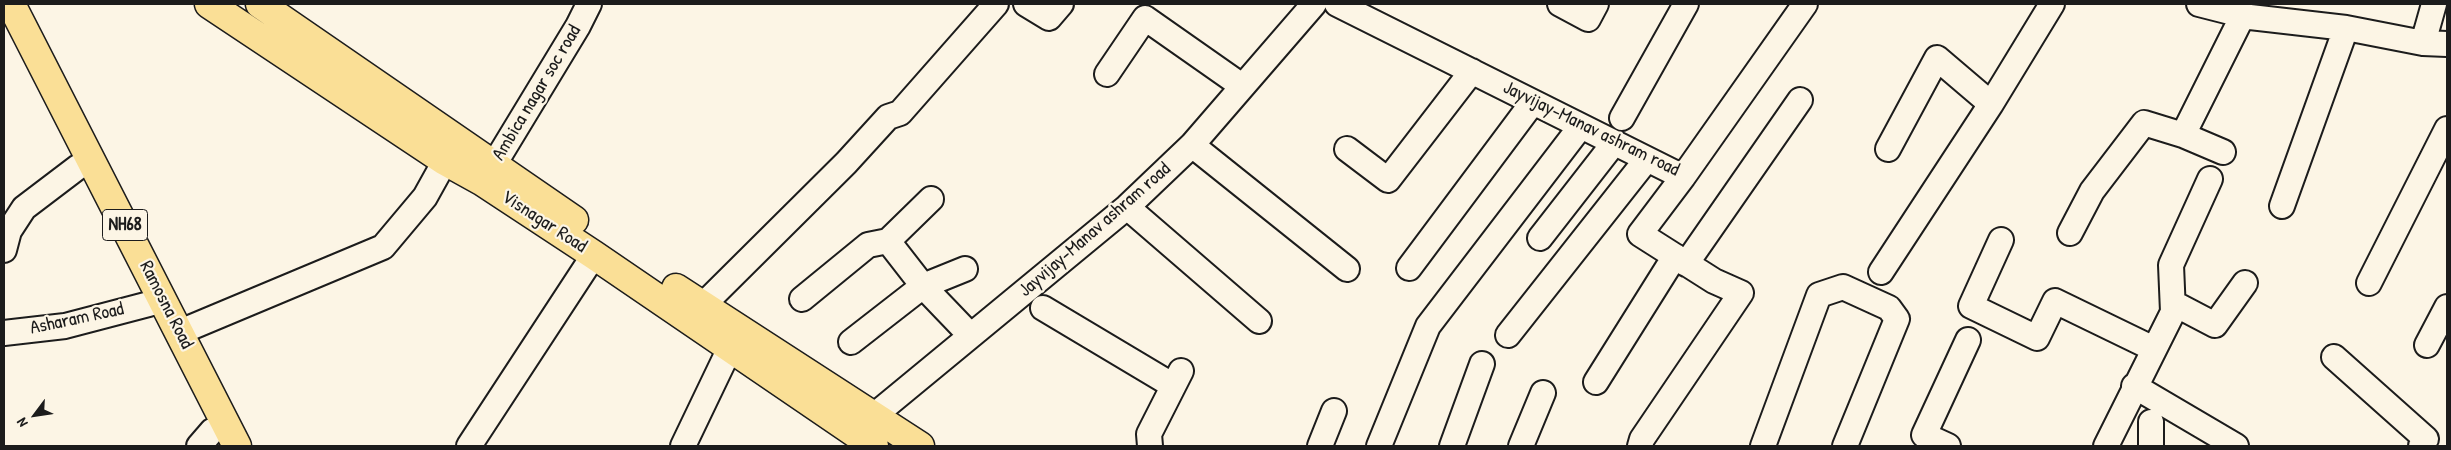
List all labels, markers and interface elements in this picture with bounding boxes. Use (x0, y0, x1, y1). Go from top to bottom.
street label: Ambica nagar soc road (488, 21, 586, 165)
street label: Jayvijay-Manav ashram road (1499, 76, 1683, 182)
street label: Jayvijay-Manav ashram road (1015, 158, 1175, 302)
street label: Visnagar Road (497, 186, 591, 258)
road number: NH68 (102, 210, 148, 240)
street label: Ramosna Road (134, 257, 198, 353)
street label: Asharam Road (28, 298, 126, 340)
north arrow (10, 390, 60, 440)
text: N (12, 415, 32, 431)

